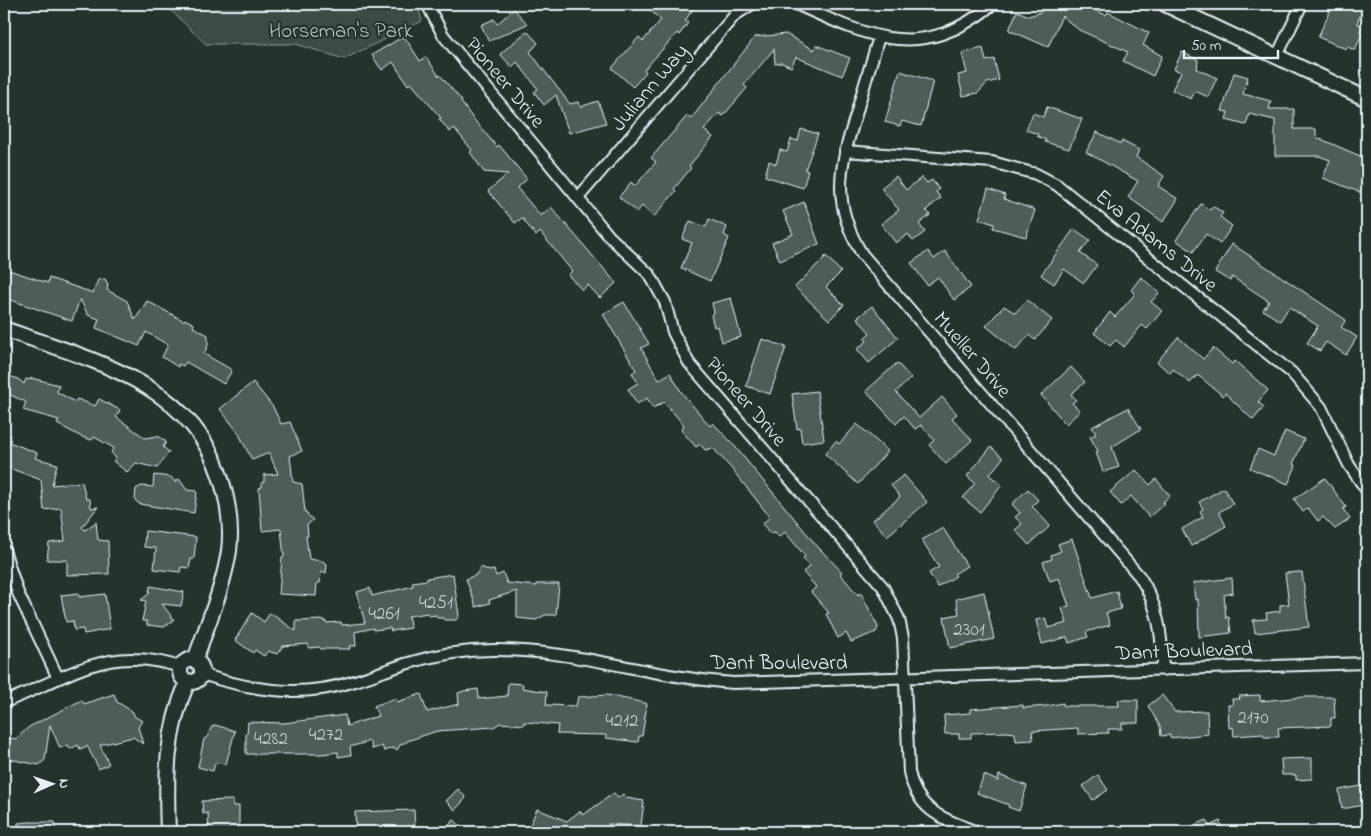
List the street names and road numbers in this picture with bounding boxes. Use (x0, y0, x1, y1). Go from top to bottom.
street label: Pioneer Drive (457, 31, 552, 136)
street label: Juliann Way (605, 38, 698, 140)
street label: Eva Adams Drive (1088, 183, 1224, 301)
street label: Mueller Drive (925, 305, 1018, 406)
street label: Pioneer Drive (698, 351, 793, 454)
street label: Dant Boulevard (1114, 635, 1253, 669)
street label: Dant Boulevard (709, 649, 848, 679)

